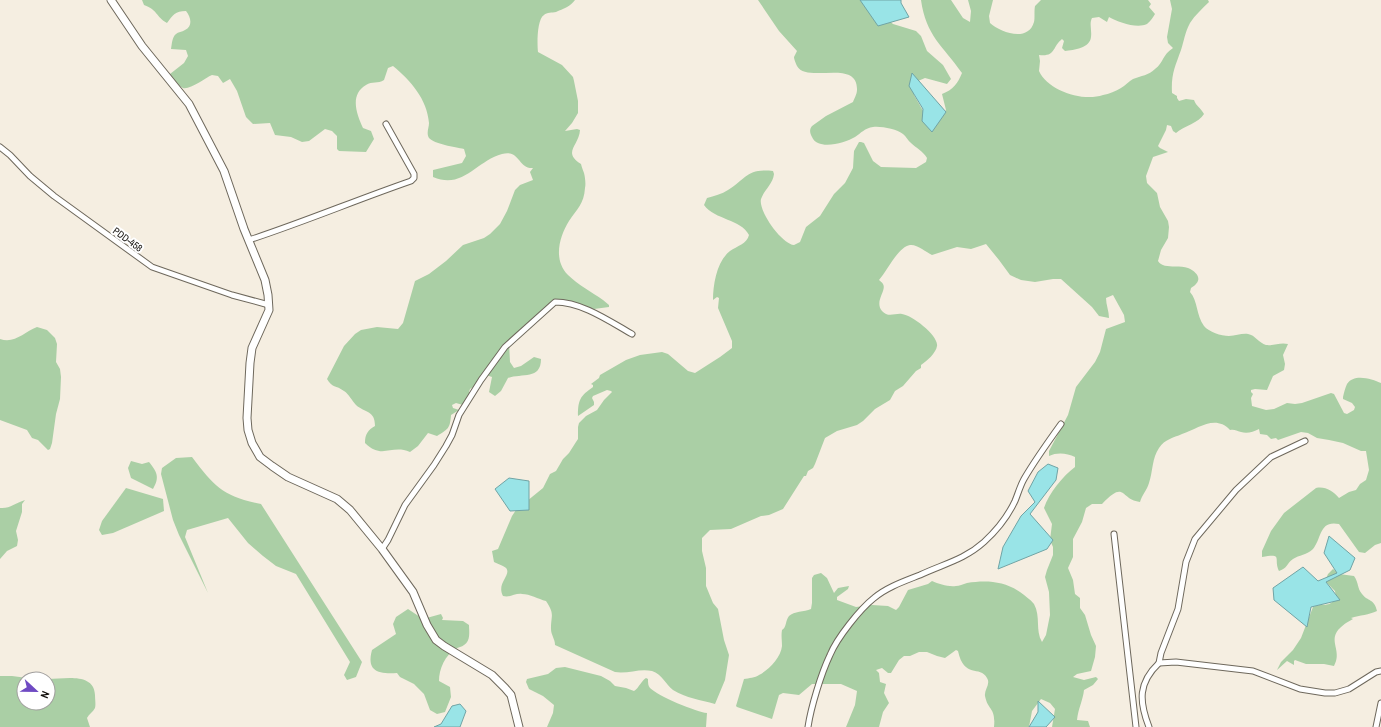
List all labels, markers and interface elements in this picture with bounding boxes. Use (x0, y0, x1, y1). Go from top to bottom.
street label: PDD-458 (110, 224, 146, 255)
north arrow (16, 671, 56, 711)
text: N (38, 689, 53, 700)

